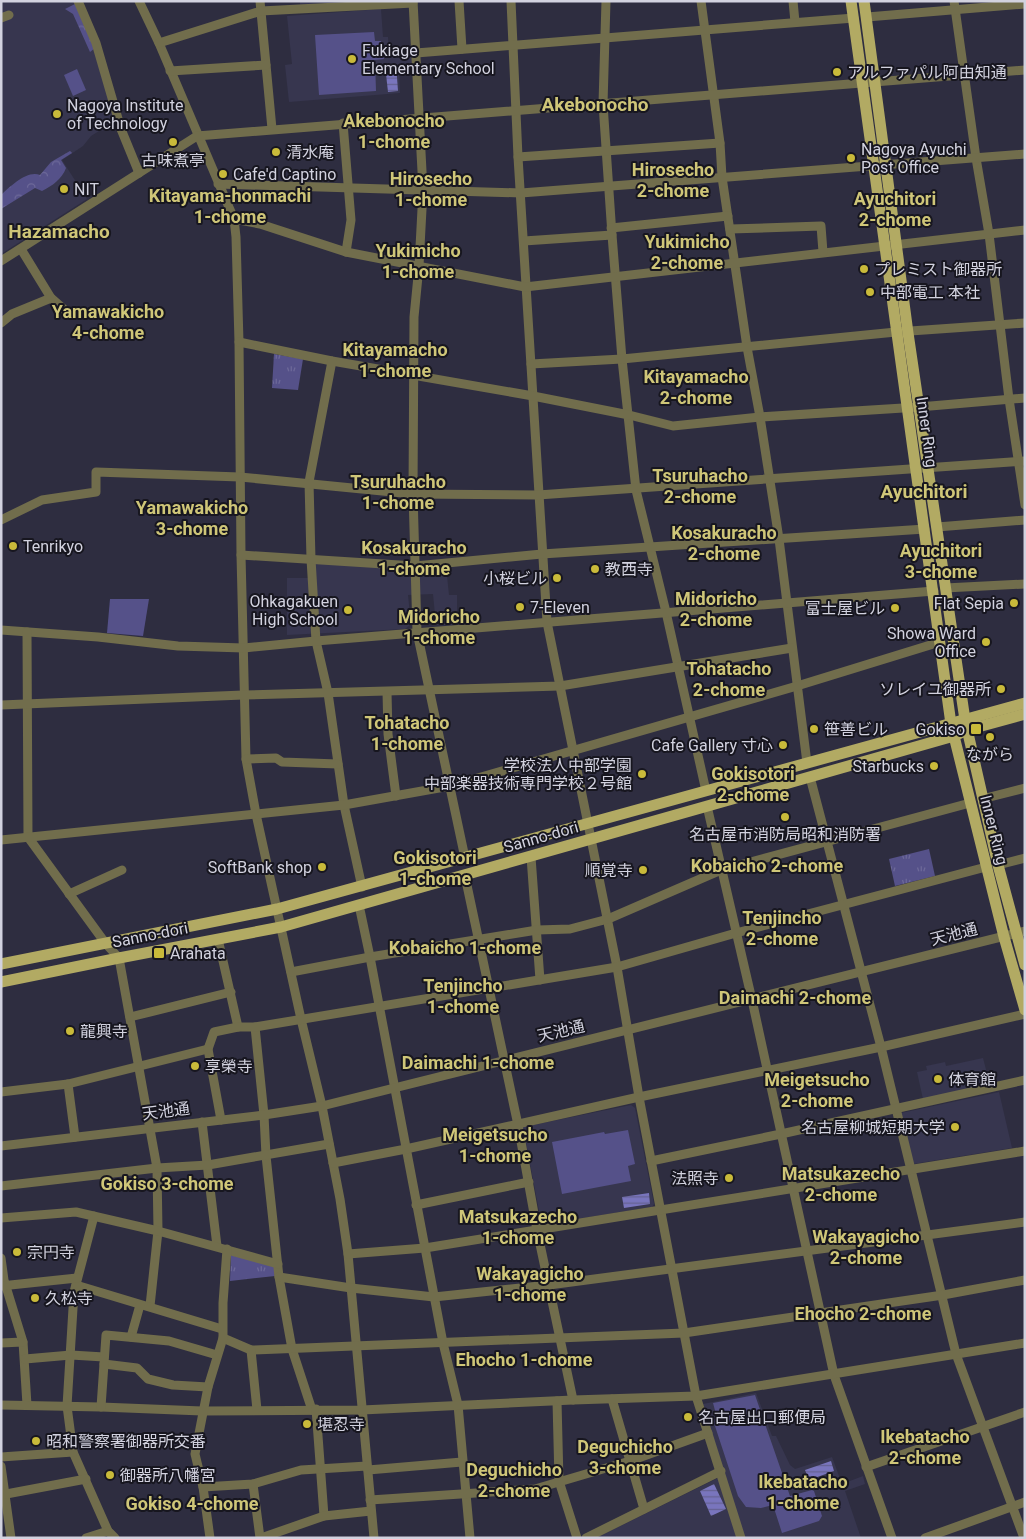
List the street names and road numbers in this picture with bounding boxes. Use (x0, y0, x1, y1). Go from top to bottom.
street label: Inner Ring (913, 395, 941, 469)
street label: Inner Ring (976, 793, 1012, 867)
street label: Sanno-dori (501, 817, 581, 857)
street label: Sanno-dori (110, 918, 190, 952)
street label: 天池通 (928, 919, 980, 949)
street label: 天池通 (535, 1016, 587, 1046)
street label: 天池通 (141, 1099, 191, 1123)

